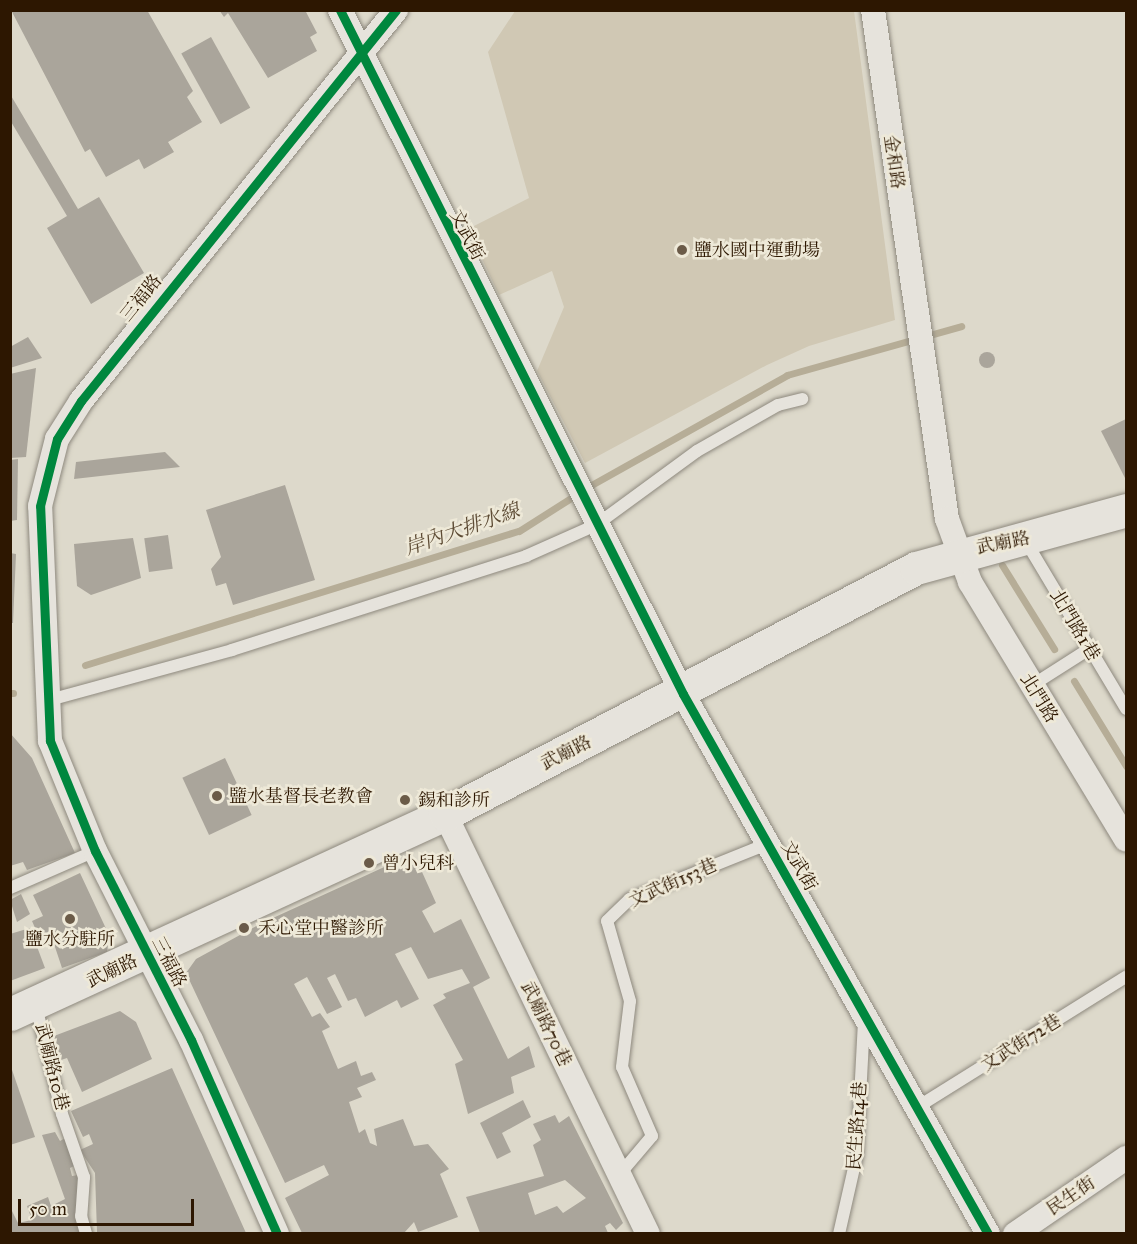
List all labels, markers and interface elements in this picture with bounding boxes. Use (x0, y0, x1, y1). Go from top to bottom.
street label: 金和路 (880, 134, 908, 190)
street label: 文武街 (445, 206, 489, 264)
place label: 鹽水國中運動場 (694, 239, 820, 261)
marker: 鹽水國中運動場 (675, 243, 689, 257)
street label: 三福路 (116, 270, 166, 326)
water label: 岸內大排水線 (401, 498, 523, 560)
street label: 武廟路 (974, 527, 1032, 559)
street label: 北門路1巷 (1045, 586, 1105, 664)
street label: 北門路 (1016, 669, 1062, 727)
street label: 武廟路 (537, 731, 595, 775)
place label: 盬水基督長老教會 (229, 785, 373, 807)
marker: 盬水基督長老教會 (210, 789, 224, 803)
place label: 錫和診所 (418, 789, 490, 811)
marker: 錫和診所 (396, 791, 414, 809)
street label: 文武街 (776, 837, 822, 895)
place label: 曾小兒科 (382, 852, 454, 874)
marker: 曾小兒科 (360, 854, 378, 872)
street label: 文武街153巷 (625, 854, 721, 912)
marker: 鹽水分駐所 (63, 912, 77, 926)
place label: 禾心堂中醫診所 (258, 917, 384, 939)
marker: 禾心堂中醫診所 (235, 919, 253, 937)
place label: 鹽水分駐所 (25, 928, 115, 950)
street label: 三福路 (147, 933, 191, 991)
street label: 武廟路 (83, 950, 141, 992)
street label: 武廟路70巷 (516, 978, 576, 1070)
street label: 文武街72巷 (977, 1010, 1065, 1076)
street label: 武廟路10巷 (31, 1021, 73, 1113)
street label: 民生路14巷 (843, 1081, 871, 1171)
street label: 民生街 (1043, 1172, 1099, 1220)
scale bar (21, 1187, 196, 1225)
text: 50 m (29, 1198, 67, 1220)

